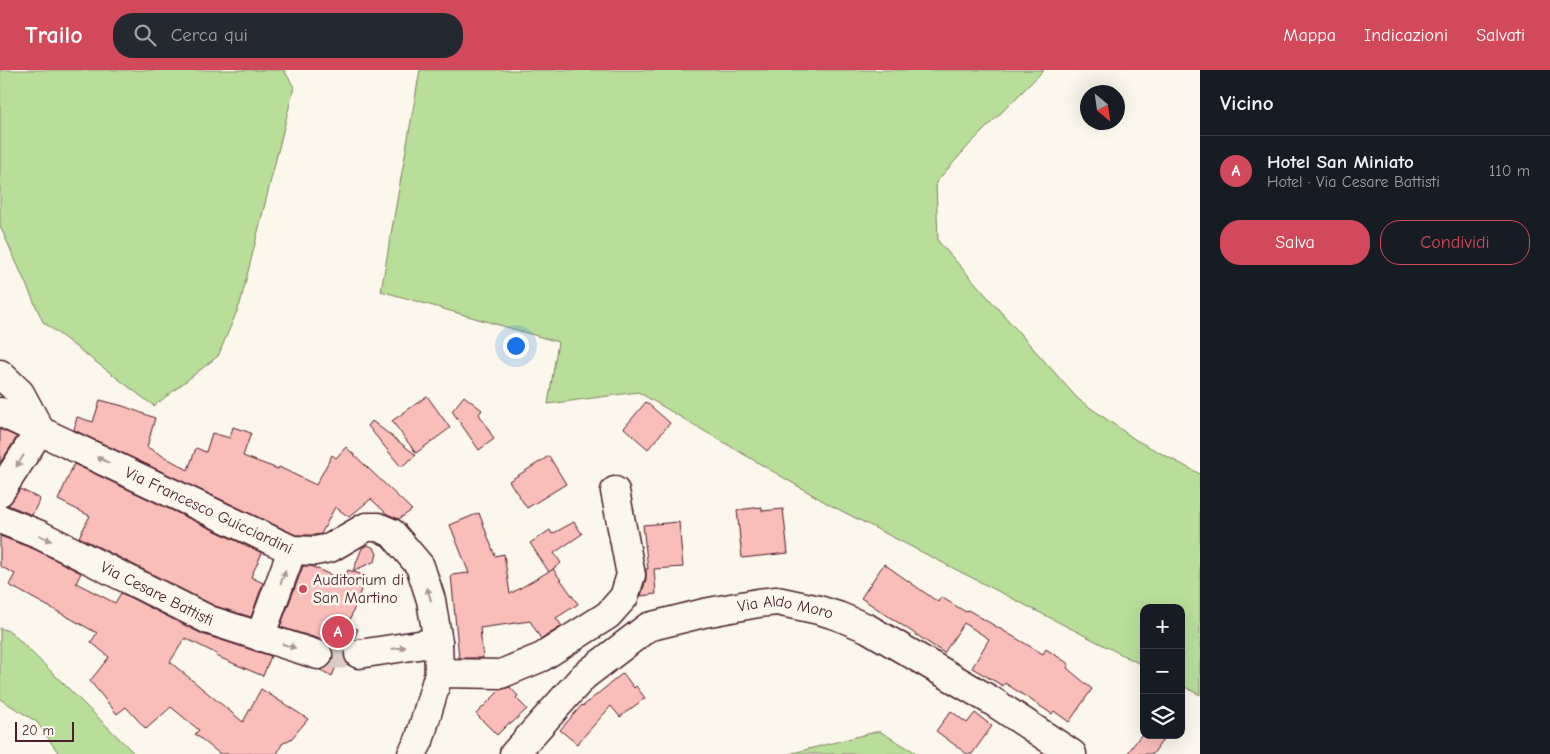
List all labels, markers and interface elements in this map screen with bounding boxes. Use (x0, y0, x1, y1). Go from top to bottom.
search box (113, 13, 463, 58)
text: Trailo (25, 21, 83, 49)
icon: search (131, 21, 159, 49)
text: Cerca qui (171, 24, 248, 46)
text: Mappa (1283, 25, 1336, 46)
text: Indicazioni (1364, 25, 1448, 46)
text: Salvati (1476, 25, 1525, 46)
north arrow (1080, 85, 1125, 130)
text: Vicino (1220, 91, 1274, 115)
text: Hotel San Miniato (1267, 151, 1414, 173)
text: A (1232, 162, 1240, 180)
text: 110 m (1489, 162, 1530, 180)
text: Hotel · Via Cesare Battisti (1267, 173, 1440, 191)
button: Salva (1220, 220, 1370, 265)
button: Condividi (1380, 220, 1530, 265)
your location (503, 333, 529, 359)
one-way arrow (15, 454, 25, 467)
one-way arrow (96, 456, 110, 464)
street label: Via Francesco Guicciardini (122, 463, 296, 558)
one-way arrow (38, 534, 52, 542)
street label: Via Cesare Battisti (98, 558, 215, 630)
one-way arrow (280, 570, 287, 585)
place label: Auditorium di San Martino (313, 571, 404, 607)
marker: Auditorium di San Martino (297, 583, 309, 595)
one-way arrow (425, 587, 433, 602)
street label: Via Aldo Moro (736, 592, 836, 623)
map controls (1140, 604, 1185, 739)
button: + (1140, 604, 1185, 649)
pin: A (322, 613, 354, 651)
one-way arrow (281, 643, 296, 650)
one-way arrow (391, 643, 407, 651)
button: − (1140, 649, 1185, 694)
button: layers (1140, 694, 1185, 739)
scale bar (15, 719, 74, 742)
text: 20 m (22, 722, 54, 739)

